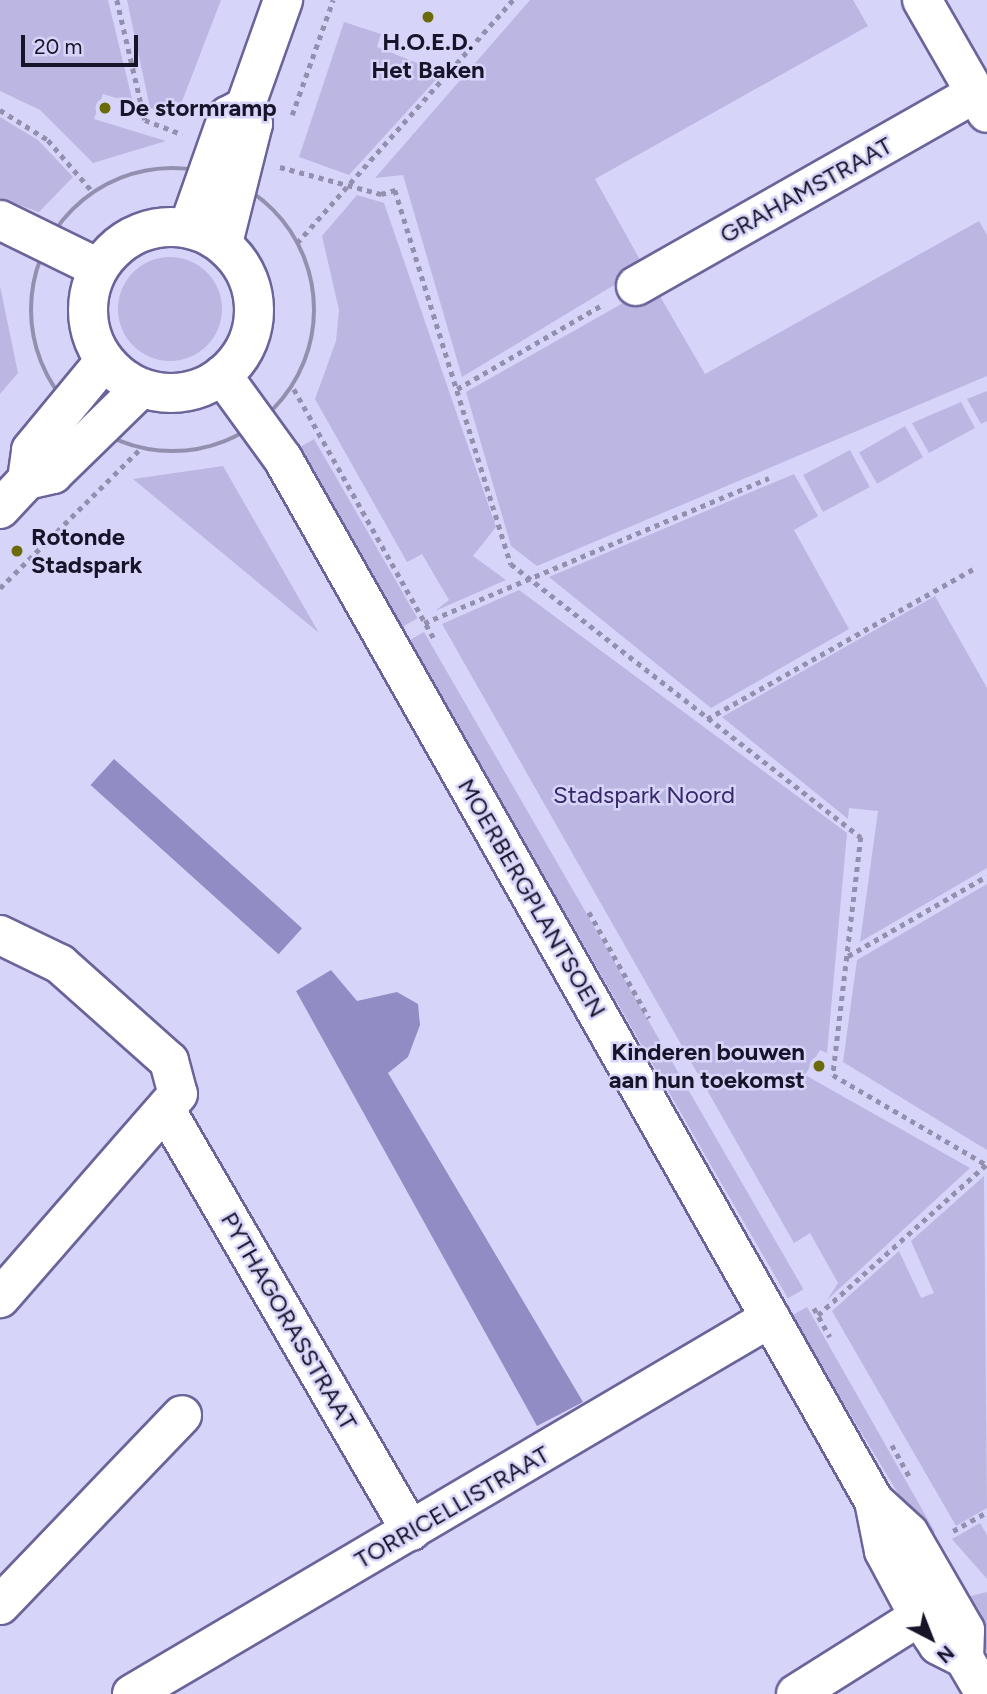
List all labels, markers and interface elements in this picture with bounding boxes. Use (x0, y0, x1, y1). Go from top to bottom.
marker: H.O.E.D. Het Baken (420, 9, 436, 25)
scale bar (24, 21, 142, 65)
place label: H.O.E.D. Het Baken (371, 28, 485, 84)
text: 20 m (34, 34, 82, 59)
place label: De stormramp (119, 94, 277, 122)
marker: De stormramp (97, 100, 113, 116)
street label: GRAHAMSTRAAT (715, 131, 897, 249)
place label: Rotonde Stadspark (31, 523, 142, 579)
marker: Rotonde Stadspark (9, 543, 25, 559)
street label: MOERBERGPLANTSOEN (452, 774, 612, 1022)
park label: Stadspark Noord (553, 781, 735, 809)
place label: Kinderen bouwen aan hun toekomst (609, 1038, 805, 1094)
marker: Kinderen bouwen aan hun toekomst (811, 1058, 827, 1074)
street label: PYTHAGORASSTRAAT (215, 1207, 363, 1435)
street label: TORRICELLISTRAAT (350, 1440, 554, 1574)
north arrow (896, 1603, 966, 1673)
text: N (932, 1641, 959, 1667)

